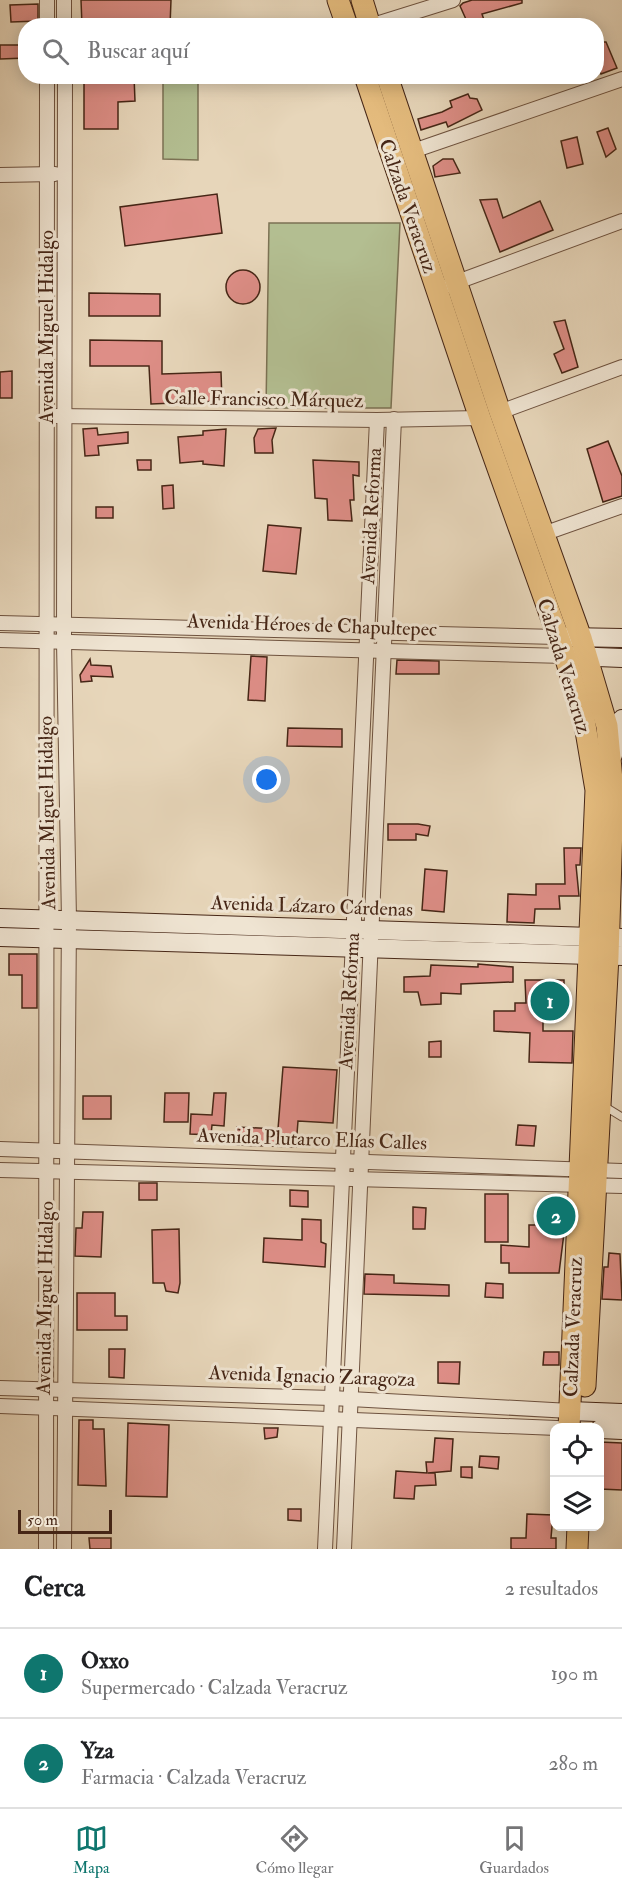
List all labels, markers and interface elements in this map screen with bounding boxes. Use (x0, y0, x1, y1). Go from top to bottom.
search box (18, 18, 604, 84)
icon: search (39, 35, 72, 68)
text: Buscar aquí (87, 37, 189, 65)
street label: Calzada Veracruz (373, 136, 443, 277)
street label: Avenida Miguel Hidalgo (34, 230, 59, 425)
street label: Calle Francisco Márquez (164, 385, 364, 413)
street label: Avenida Reforma (355, 446, 387, 586)
street label: Calzada Veracruz (532, 595, 597, 737)
street label: Avenida Héroes de Chapultepec (185, 608, 438, 643)
street label: Avenida Miguel Hidalgo (33, 716, 61, 911)
your location (252, 765, 281, 794)
street label: Avenida Lázaro Cárdenas (209, 890, 414, 922)
street label: Avenida Reforma (333, 931, 365, 1071)
pin: 1 (530, 978, 570, 1024)
street label: Avenida Plutarco Elías Calles (196, 1122, 428, 1156)
pin: 2 (536, 1194, 576, 1238)
street label: Avenida Miguel Hidalgo (31, 1201, 59, 1396)
street label: Calzada Veracruz (558, 1256, 588, 1397)
street label: Avenida Ignacio Zaragoza (207, 1360, 416, 1392)
map controls (550, 1423, 604, 1531)
button: locate (550, 1423, 604, 1477)
button: layers (550, 1477, 604, 1531)
scale bar (18, 1507, 112, 1534)
text: 50 m (27, 1510, 58, 1530)
text: Cerca (24, 1572, 85, 1604)
text: 2 resultados (505, 1576, 598, 1601)
text: Oxxo (81, 1647, 129, 1675)
text: 1 (40, 1661, 47, 1686)
text: 190 m (551, 1661, 598, 1686)
text: Supermercado · Calzada Veracruz (81, 1675, 348, 1700)
text: Yza (81, 1737, 114, 1765)
text: 2 (38, 1751, 49, 1776)
text: 280 m (548, 1751, 598, 1776)
text: Farmacia · Calzada Veracruz (81, 1765, 307, 1790)
tab: Mapa (73, 1822, 110, 1878)
tab: Cómo llegar (255, 1822, 334, 1878)
tab: Guardados (479, 1822, 549, 1878)

